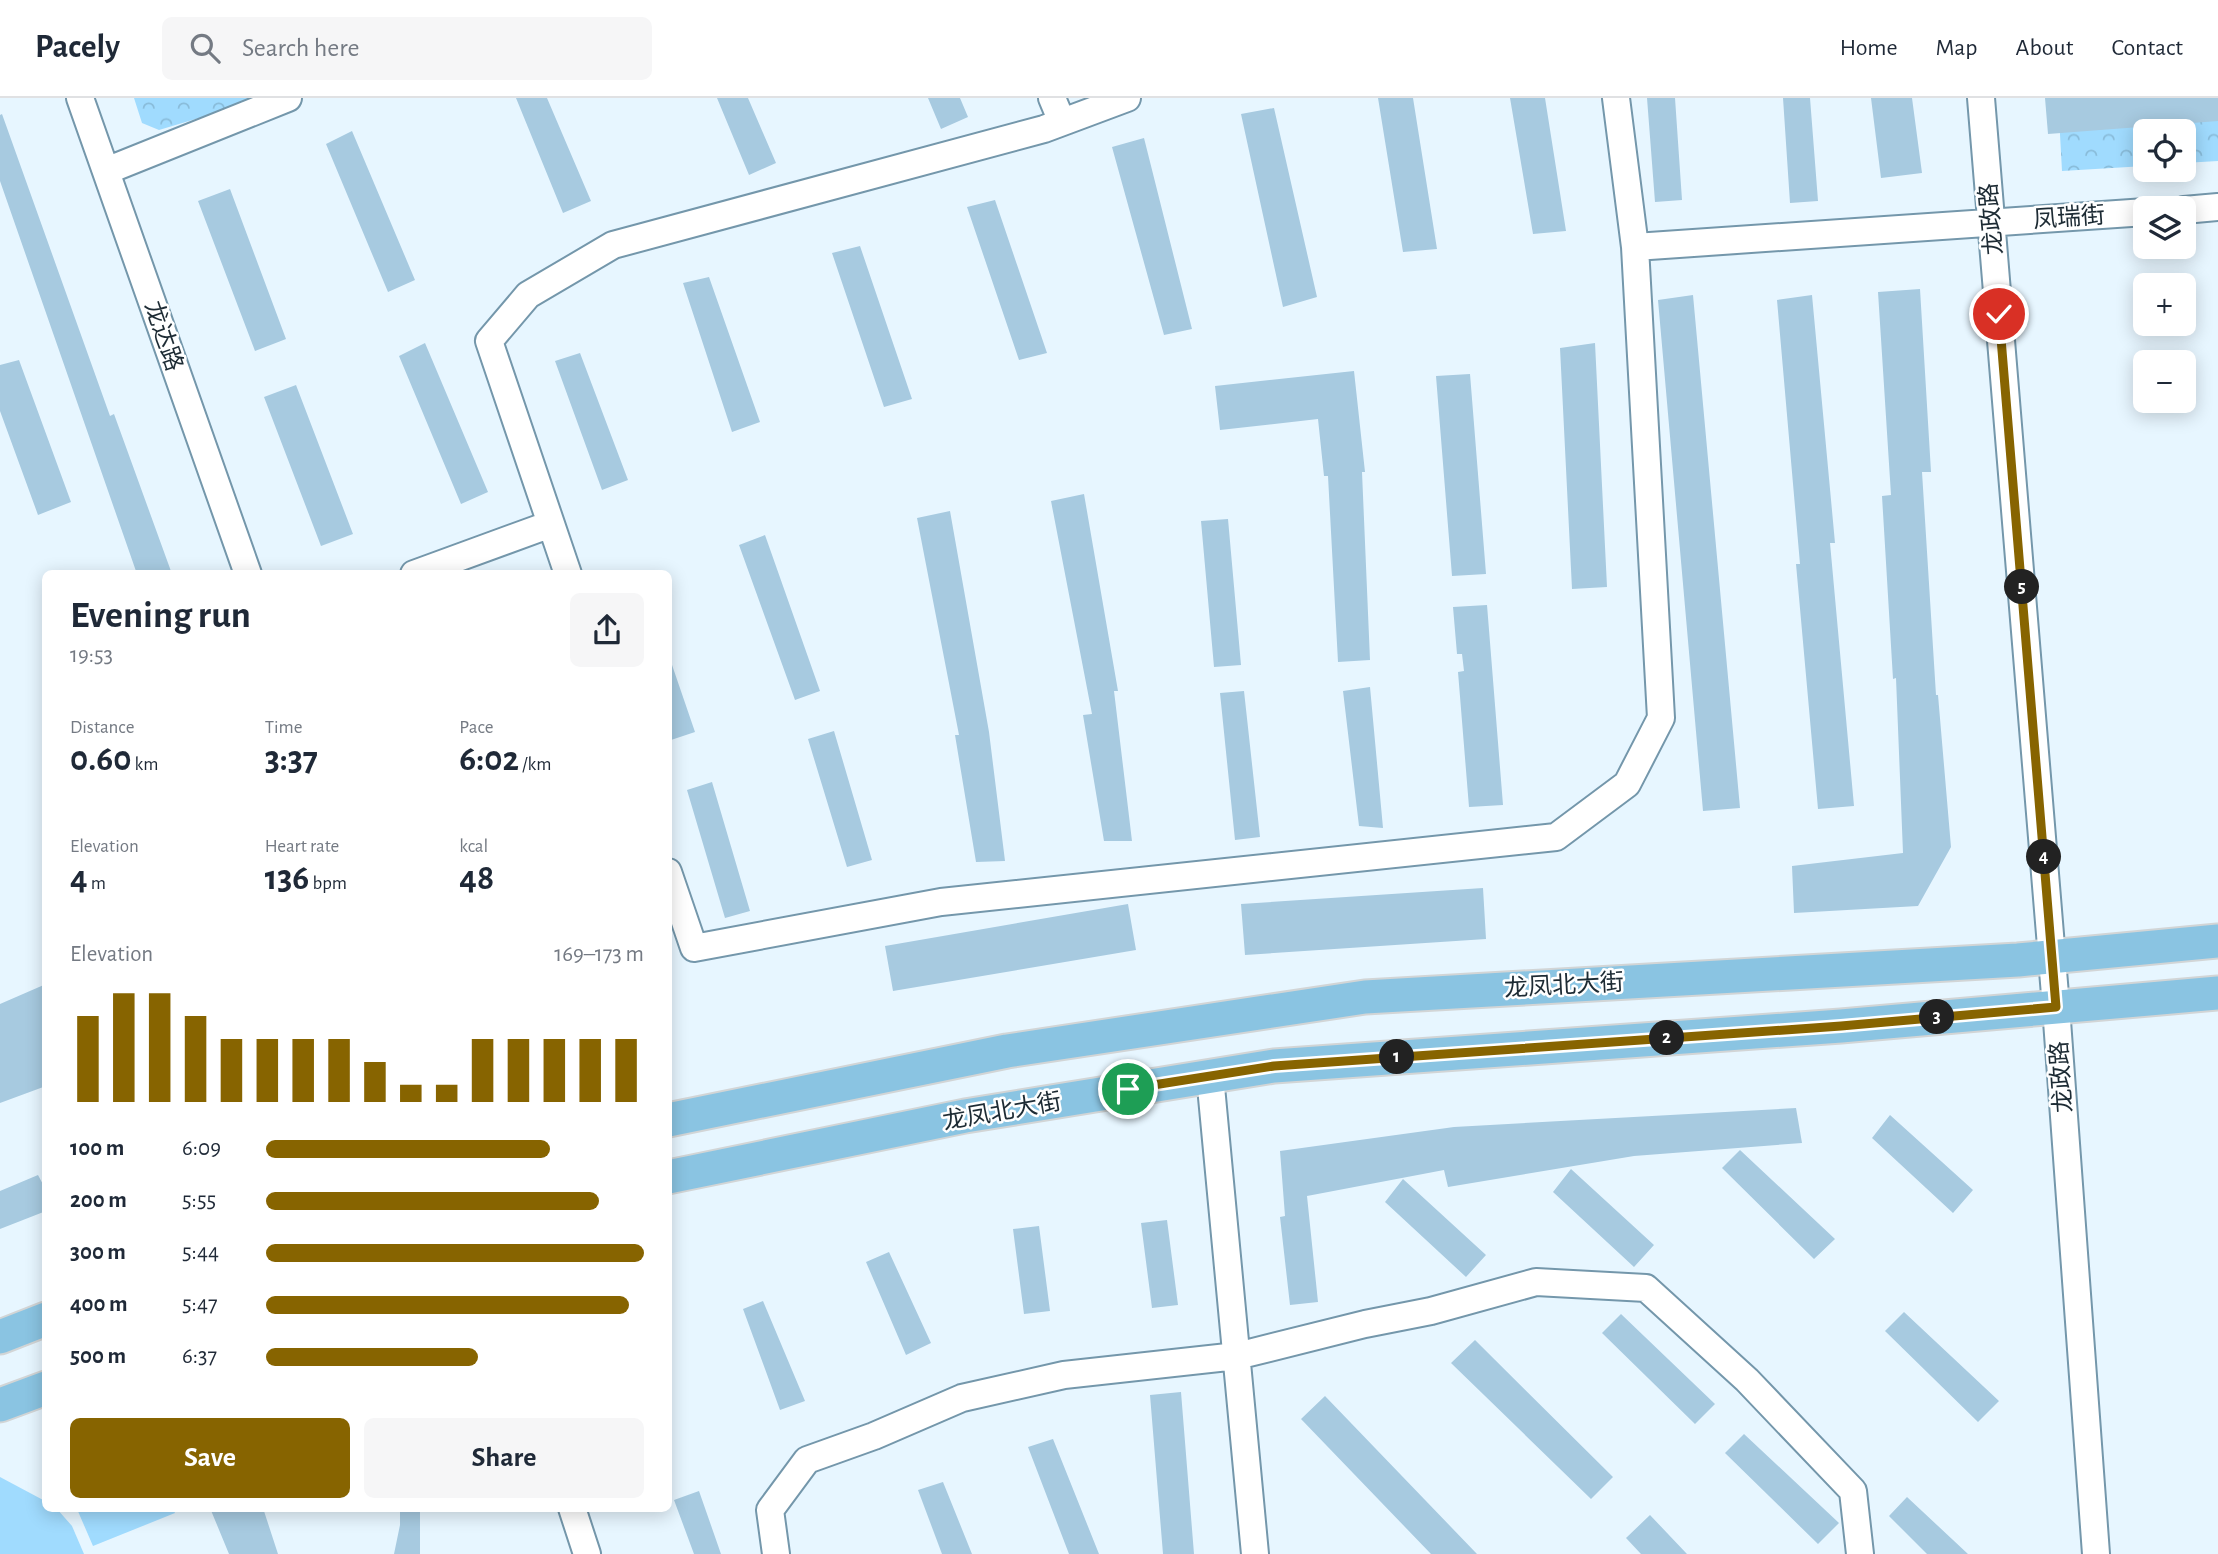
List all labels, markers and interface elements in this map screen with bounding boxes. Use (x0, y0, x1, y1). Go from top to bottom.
search box (162, 17, 652, 80)
icon: search (186, 29, 224, 67)
text: Pacely (35, 31, 120, 64)
text: Search here (242, 35, 360, 61)
text: Home (1840, 36, 1898, 60)
text: Map (1936, 36, 1978, 60)
text: About (2016, 36, 2073, 60)
text: Contact (2111, 36, 2183, 60)
map controls (2133, 119, 2196, 413)
button: locate (2133, 119, 2196, 182)
street label: 龙政路 (1975, 182, 2007, 256)
button: layers (2133, 196, 2196, 259)
street label: 凤瑞街 (2032, 202, 2106, 232)
button: + (2133, 273, 2196, 336)
pin (1969, 284, 2029, 344)
icon: check (1980, 295, 2018, 333)
street label: 龙达路 (140, 298, 188, 374)
button: − (2133, 350, 2196, 413)
pin: 5 (2004, 570, 2039, 604)
text: 5 (2017, 577, 2026, 596)
button: share (570, 593, 644, 667)
text: Evening run (70, 597, 251, 635)
text: 19:53 (70, 644, 113, 667)
text: Distance (70, 718, 134, 737)
text: Time (265, 718, 303, 737)
text: Pace (459, 718, 494, 737)
text: 0.60 (70, 742, 131, 777)
text: 3:37 (265, 742, 318, 777)
text: 6:02 (459, 742, 519, 777)
text: km (131, 755, 158, 774)
text: /km (519, 755, 551, 774)
text: Elevation (70, 837, 139, 856)
text: Heart rate (265, 837, 339, 856)
text: kcal (459, 837, 488, 856)
pin: 4 (2026, 840, 2062, 874)
text: 4 (2039, 847, 2048, 866)
text: 4 (70, 861, 88, 896)
text: 136 (265, 861, 309, 896)
text: 48 (459, 861, 494, 896)
text: m (88, 874, 106, 893)
text: bpm (309, 874, 347, 893)
text: Elevation (70, 943, 153, 966)
text: 169–173 m (554, 943, 644, 966)
street label: 龙凤北大街 (1503, 969, 1625, 1001)
pin: 3 (1920, 1000, 1954, 1034)
text: 3 (1932, 1007, 1941, 1026)
pin: 2 (1650, 1020, 1684, 1056)
text: 2 (1662, 1028, 1671, 1047)
pin: 1 (1380, 1040, 1414, 1074)
street label: 龙政路 (2046, 1040, 2076, 1114)
text: 1 (1393, 1047, 1400, 1066)
pin (1098, 1059, 1158, 1119)
icon: arrive (1109, 1070, 1147, 1108)
street label: 龙凤北大街 (941, 1088, 1063, 1134)
text: 100 m (70, 1137, 124, 1160)
text: 6:09 (182, 1137, 221, 1160)
text: 200 m (70, 1189, 127, 1212)
text: 5:55 (182, 1189, 216, 1212)
text: 300 m (70, 1241, 126, 1264)
text: 5:44 (182, 1241, 219, 1264)
text: 400 m (70, 1293, 128, 1316)
text: 5:47 (182, 1293, 218, 1316)
text: 500 m (70, 1345, 126, 1368)
text: 6:37 (182, 1345, 217, 1368)
button: Save (70, 1418, 350, 1498)
button: Share (364, 1418, 644, 1498)

